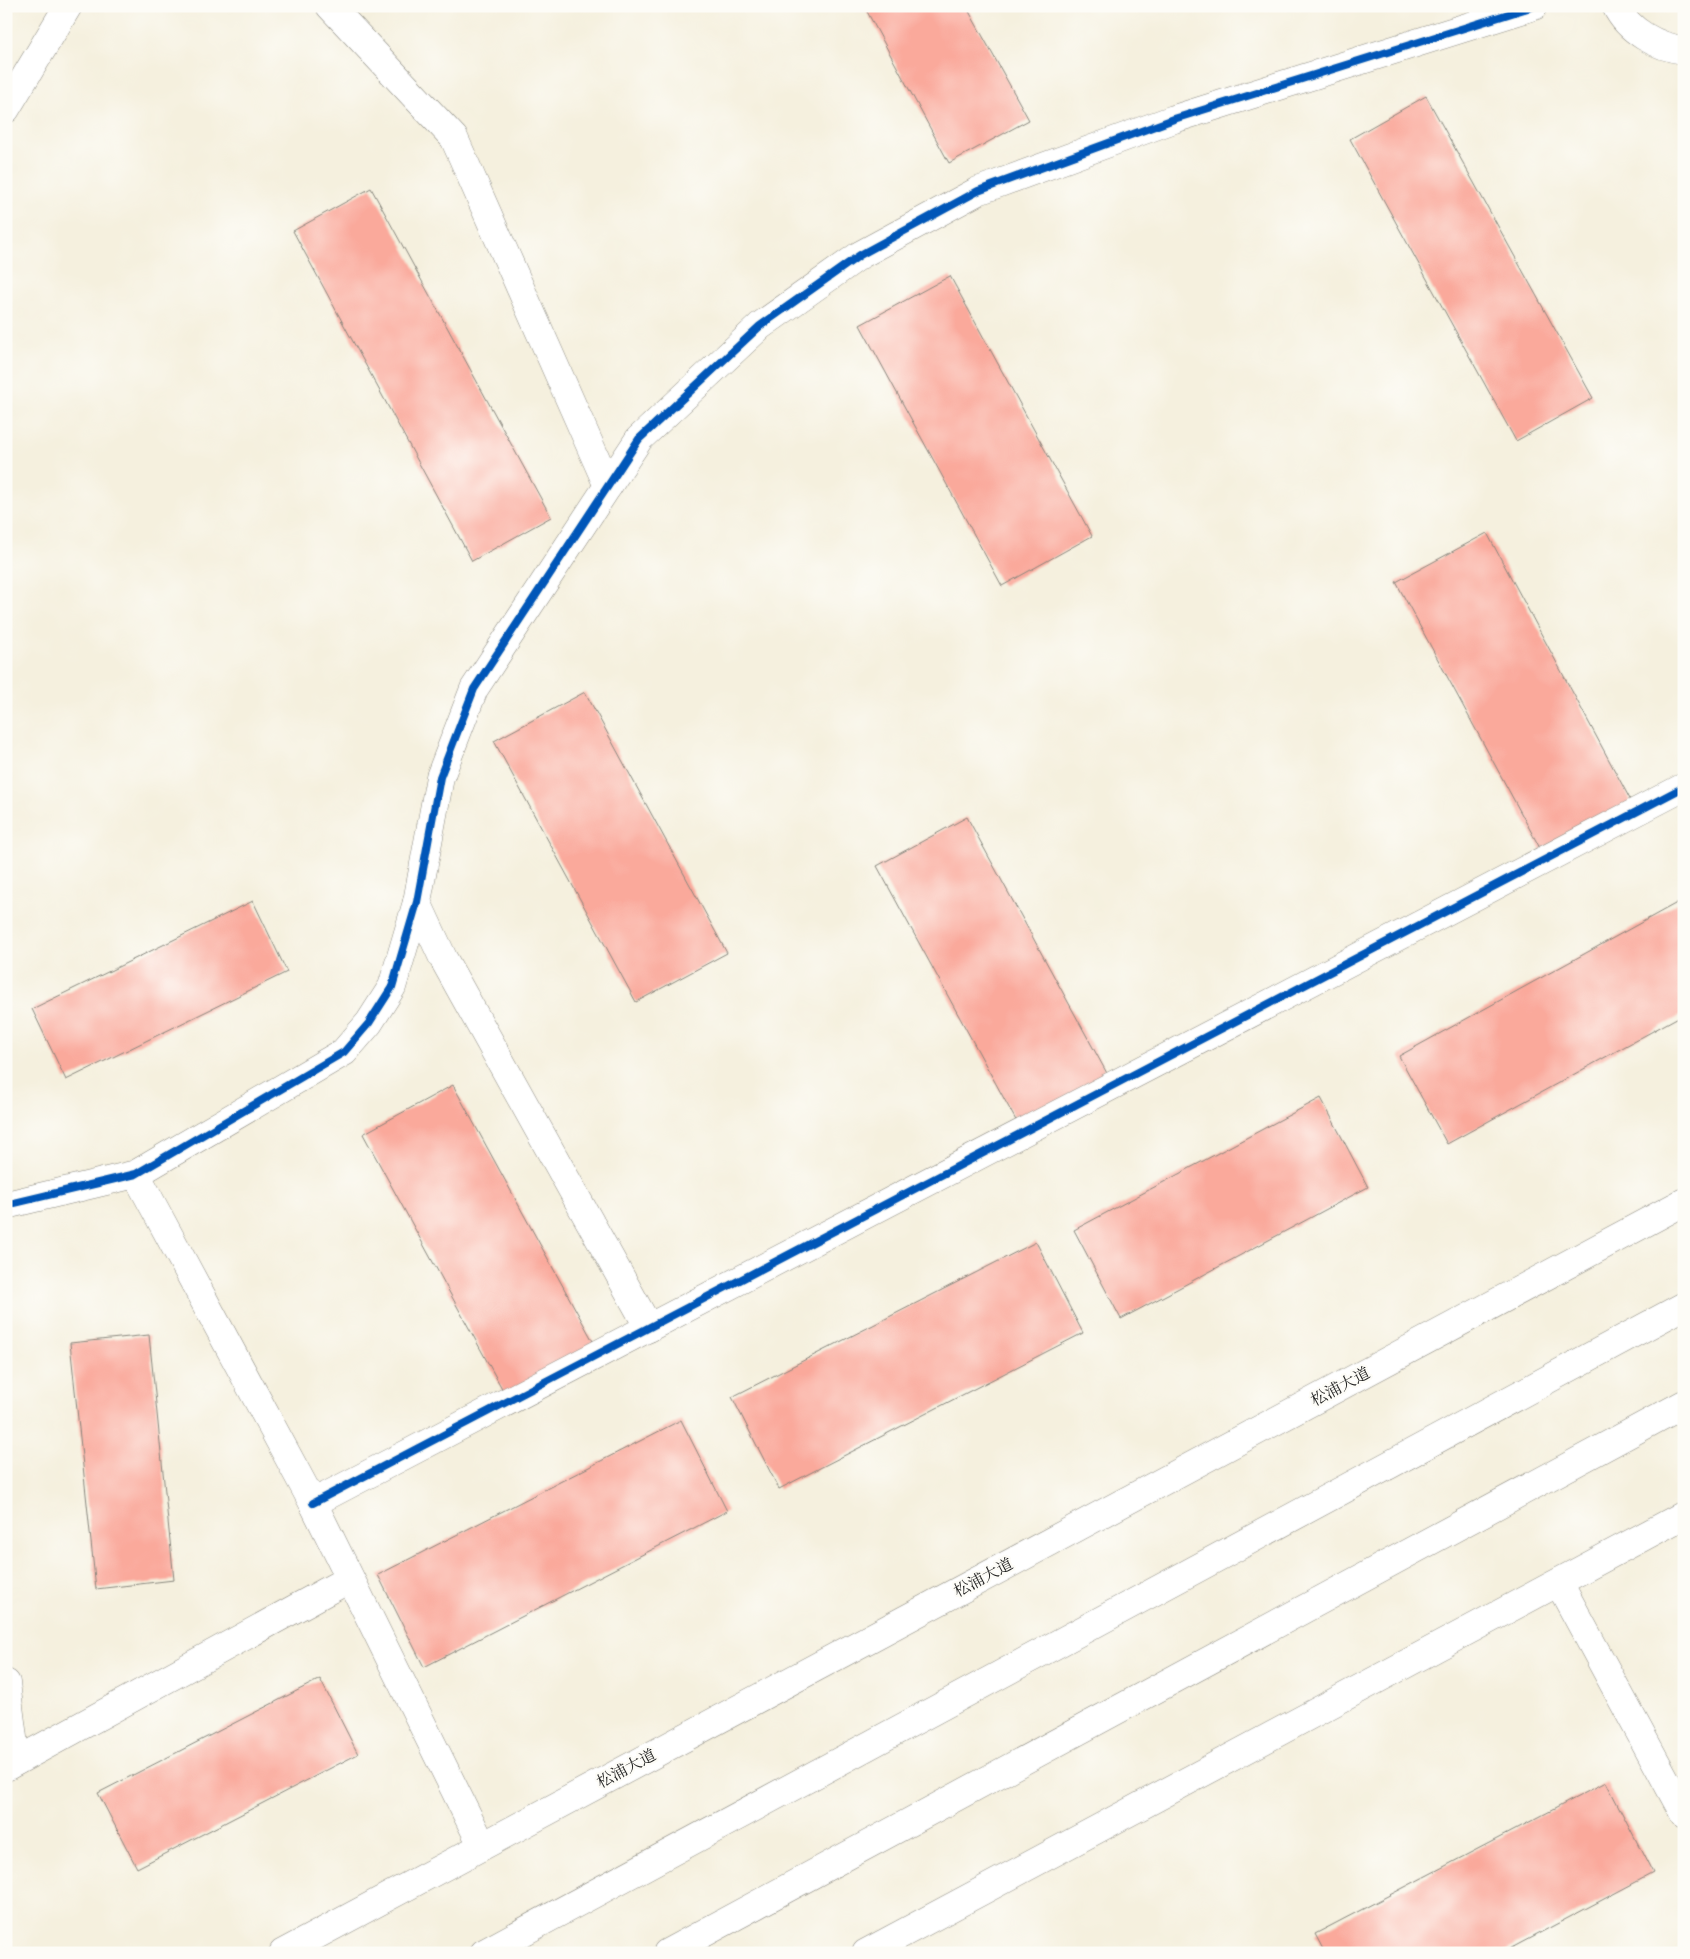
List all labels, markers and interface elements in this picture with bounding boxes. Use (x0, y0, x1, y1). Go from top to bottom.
street label: 松浦大道 (1308, 1363, 1373, 1410)
street label: 松浦大道 (951, 1554, 1016, 1601)
street label: 松浦大道 (594, 1745, 659, 1792)

